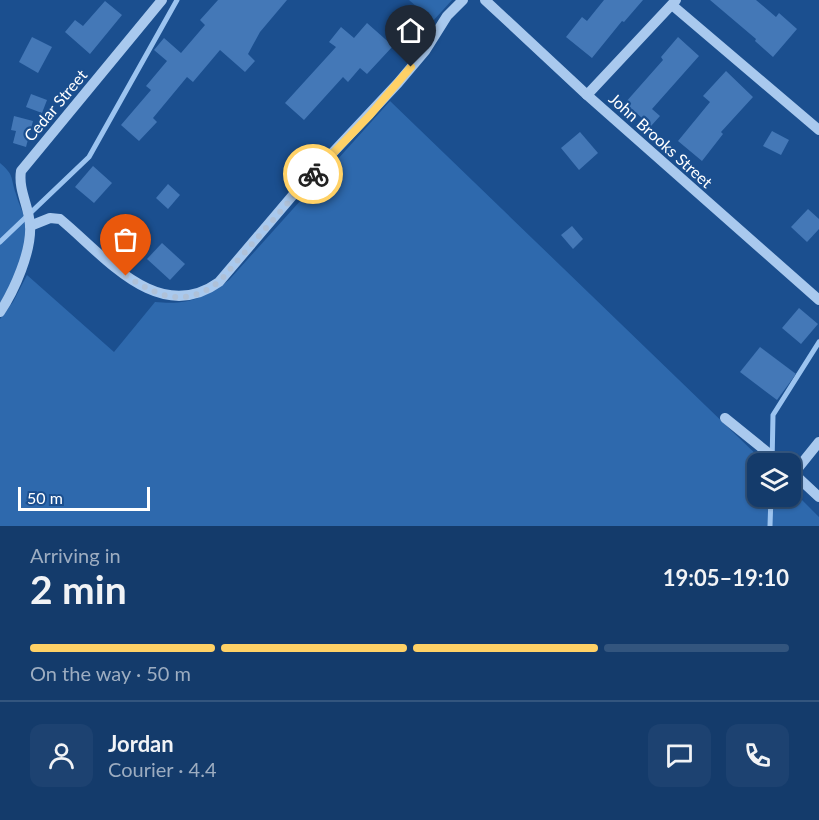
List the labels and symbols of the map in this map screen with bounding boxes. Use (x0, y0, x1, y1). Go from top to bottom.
pin (385, 5, 436, 67)
street label: Cedar Street (20, 65, 91, 145)
street label: John Brooks Street (605, 89, 717, 192)
courier (283, 144, 343, 204)
pin (100, 214, 151, 276)
scale bar (18, 484, 150, 511)

